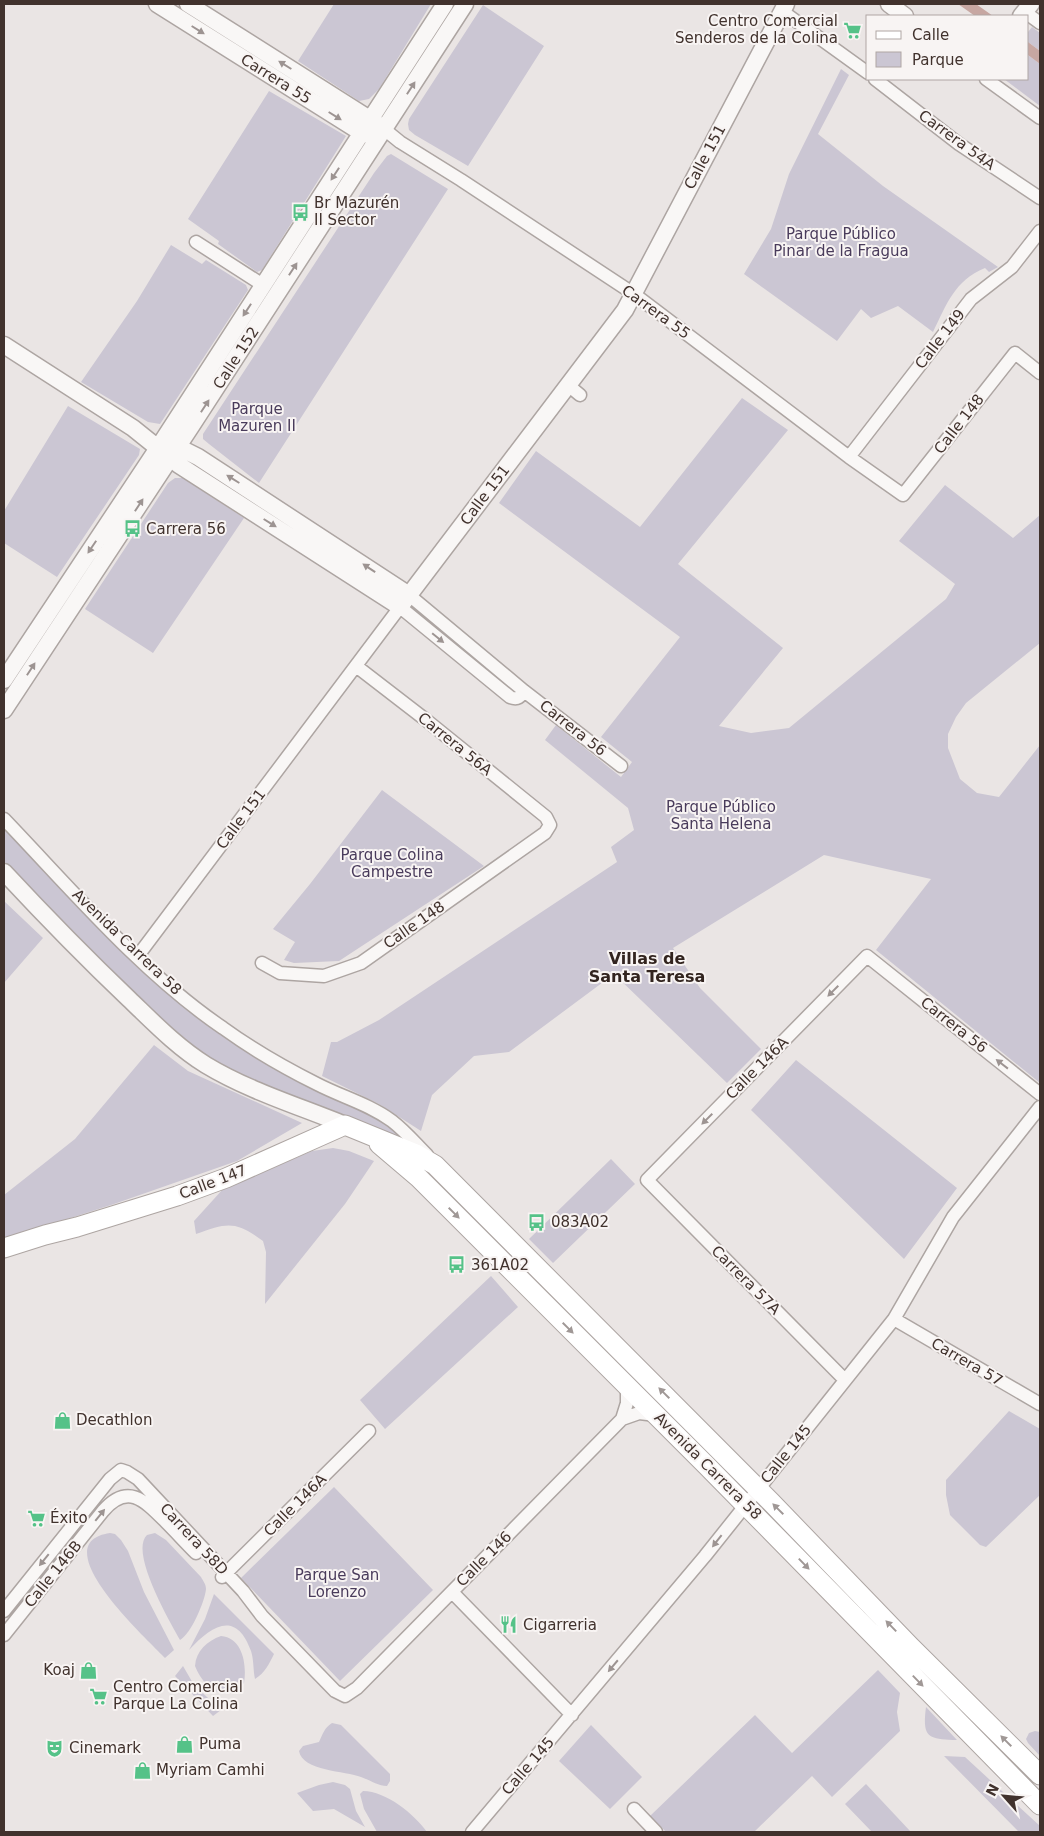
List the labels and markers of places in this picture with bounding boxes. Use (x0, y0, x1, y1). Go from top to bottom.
place label: Centro Comercial Senderos de la Colina (675, 12, 838, 47)
supermarket icon: Centro Comercial Senderos de la Colina (842, 20, 862, 40)
place label: Br Mazurén II Sector (314, 194, 399, 229)
bus stop icon: Br Mazurén II Sector (290, 202, 310, 222)
bus stop icon: Carrera 56 (122, 519, 142, 539)
place label: Carrera 56 (146, 520, 226, 538)
bus stop icon: 083A02 (527, 1212, 547, 1232)
place label: 083A02 (551, 1213, 609, 1231)
bus stop icon: 361A02 (447, 1255, 467, 1275)
place label: 361A02 (471, 1256, 529, 1274)
shop icon: Decathlon (52, 1410, 72, 1430)
place label: Decathlon (76, 1411, 152, 1429)
supermarket icon: Éxito (26, 1508, 46, 1528)
place label: Éxito (50, 1508, 88, 1527)
restaurant icon: Cigarreria (499, 1615, 519, 1635)
place label: Cigarreria (523, 1616, 597, 1634)
shop icon: Koaj (79, 1660, 99, 1680)
place label: Koaj (43, 1661, 75, 1679)
place label: Centro Comercial Parque La Colina (113, 1678, 243, 1713)
supermarket icon: Centro Comercial Parque La Colina (89, 1686, 109, 1706)
shop icon: Puma (175, 1734, 195, 1754)
place label: Puma (199, 1735, 241, 1753)
theatre icon: Cinemark (45, 1738, 65, 1758)
place label: Cinemark (69, 1739, 141, 1757)
shop icon: Myriam Camhi (132, 1760, 152, 1780)
place label: Myriam Camhi (156, 1761, 265, 1779)

